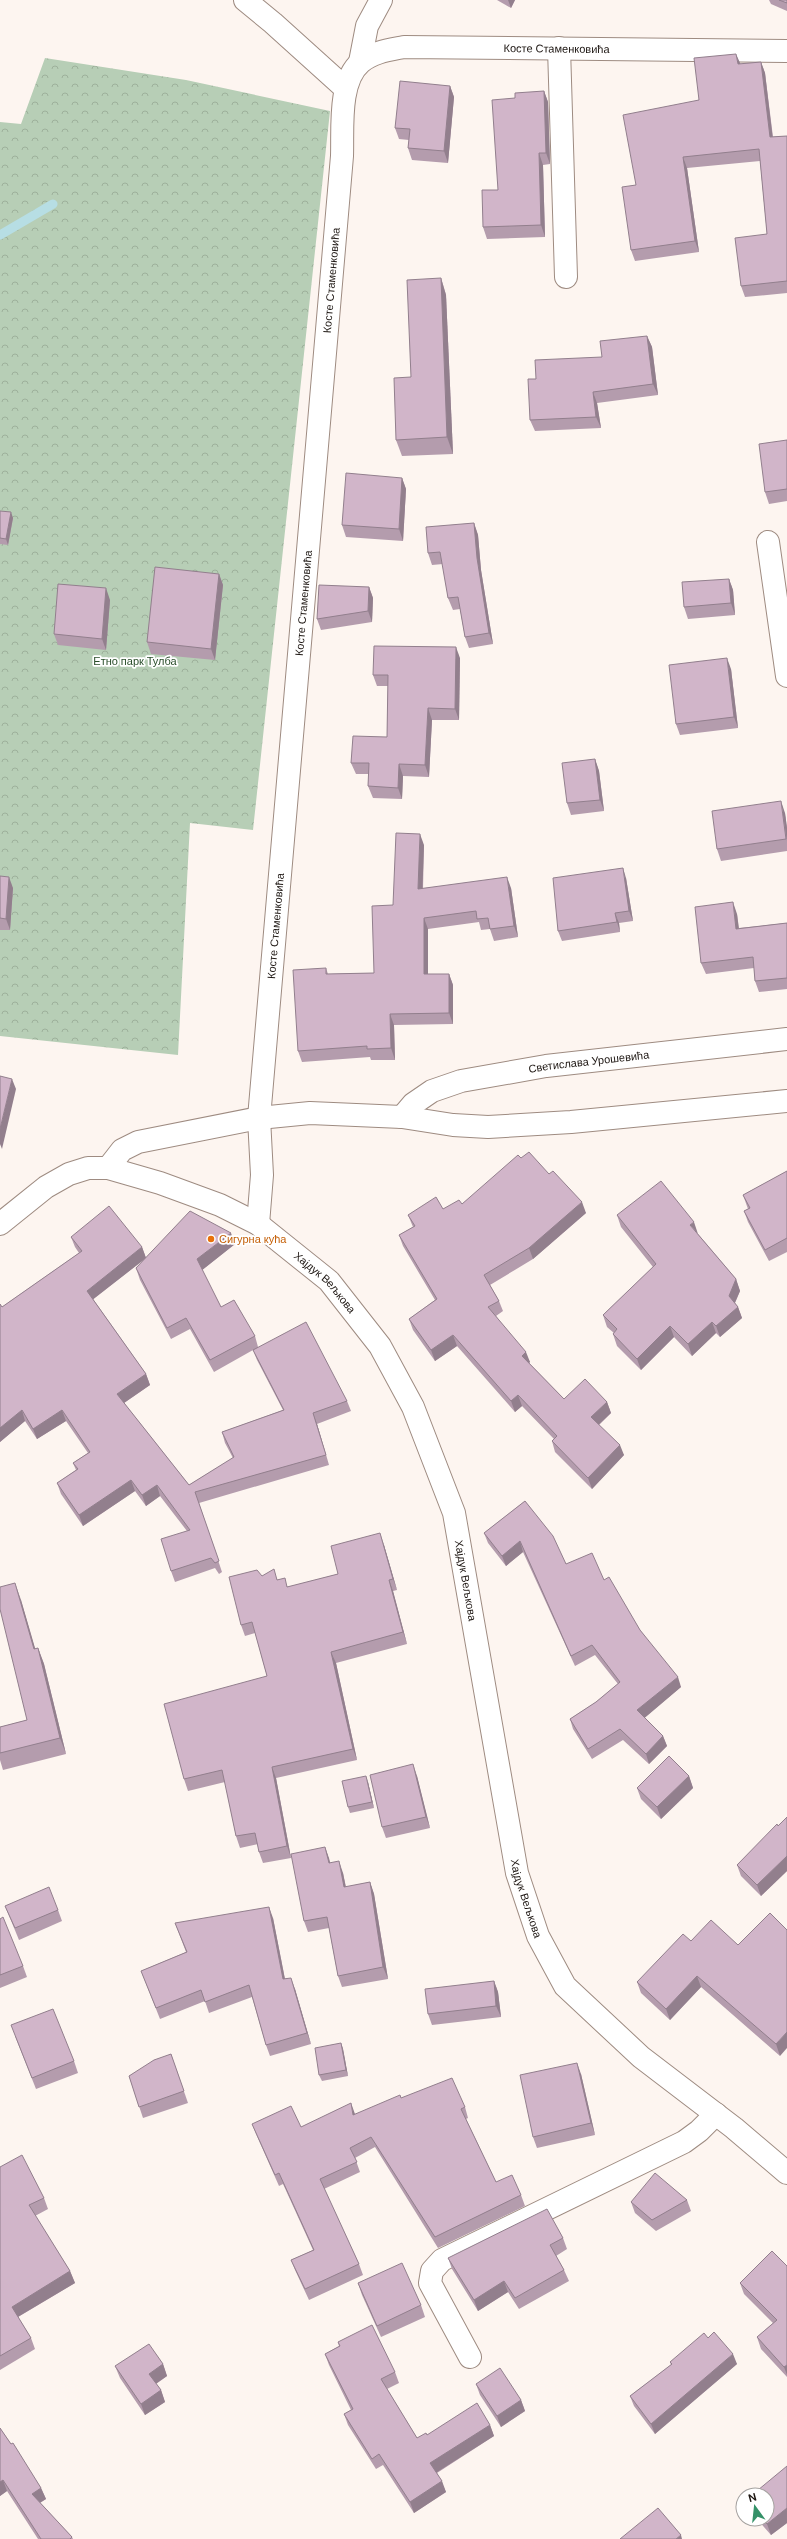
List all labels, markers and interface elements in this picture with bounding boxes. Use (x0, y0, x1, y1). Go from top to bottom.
street label: Косте Стаменковића (503, 41, 611, 56)
street label: Косте Стаменковића (320, 226, 343, 334)
street label: Косте Стаменковића (292, 549, 315, 657)
park label: Етно парк Тулба (93, 654, 178, 668)
street label: Косте Стаменковића (264, 872, 287, 979)
street label: Светислава Урошевића (527, 1047, 651, 1076)
place label: Сигурна кућа (219, 1232, 287, 1246)
marker: Сигурна кућа (206, 1234, 216, 1244)
street label: Хајдук Вељкова (291, 1249, 359, 1317)
street label: Хајдук Вељкова (452, 1539, 480, 1623)
street label: Хајдук Вељкова (508, 1858, 545, 1940)
north arrow (735, 2487, 775, 2527)
text: N (747, 2490, 758, 2505)

